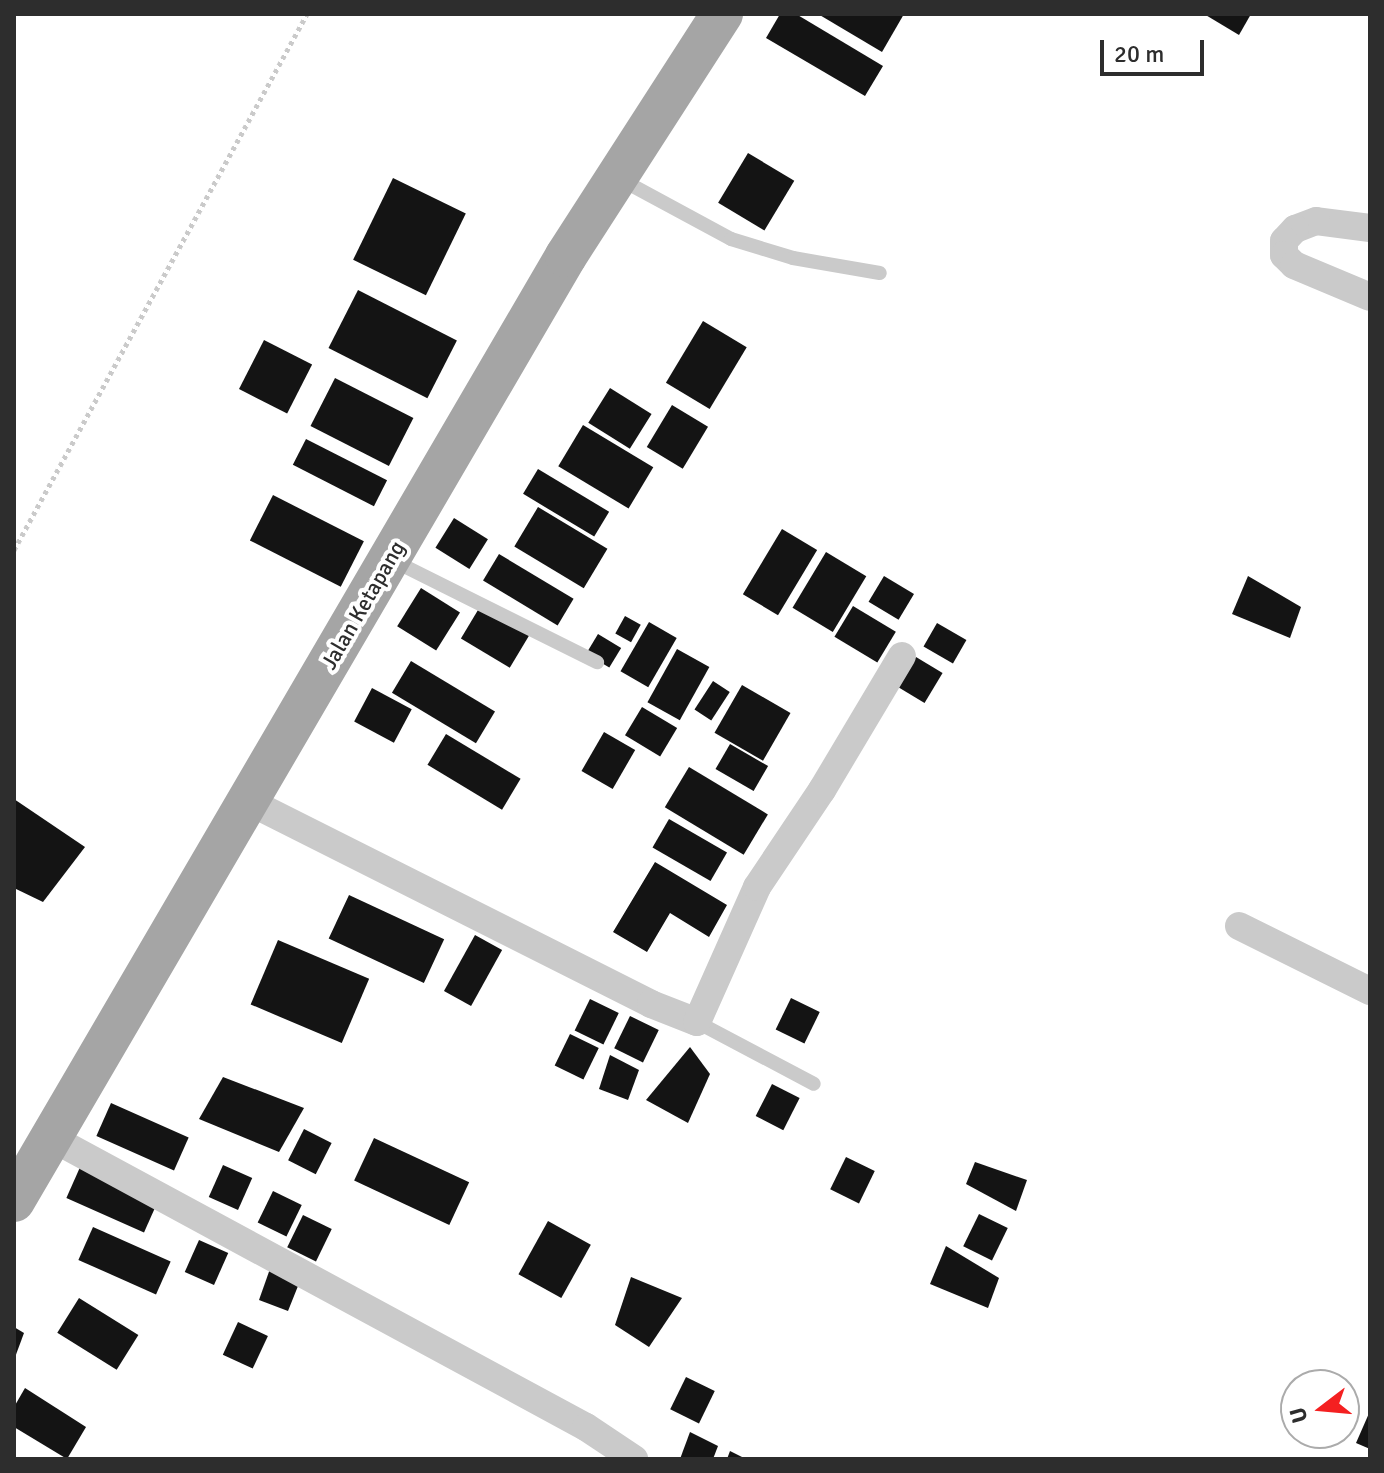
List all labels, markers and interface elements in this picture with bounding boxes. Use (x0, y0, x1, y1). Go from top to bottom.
scale bar (1104, 24, 1208, 74)
text: 20 m (1114, 39, 1164, 69)
street label: Jalan Ketapang (316, 536, 410, 674)
north arrow (1280, 1369, 1360, 1449)
text: U (1283, 1404, 1313, 1426)

